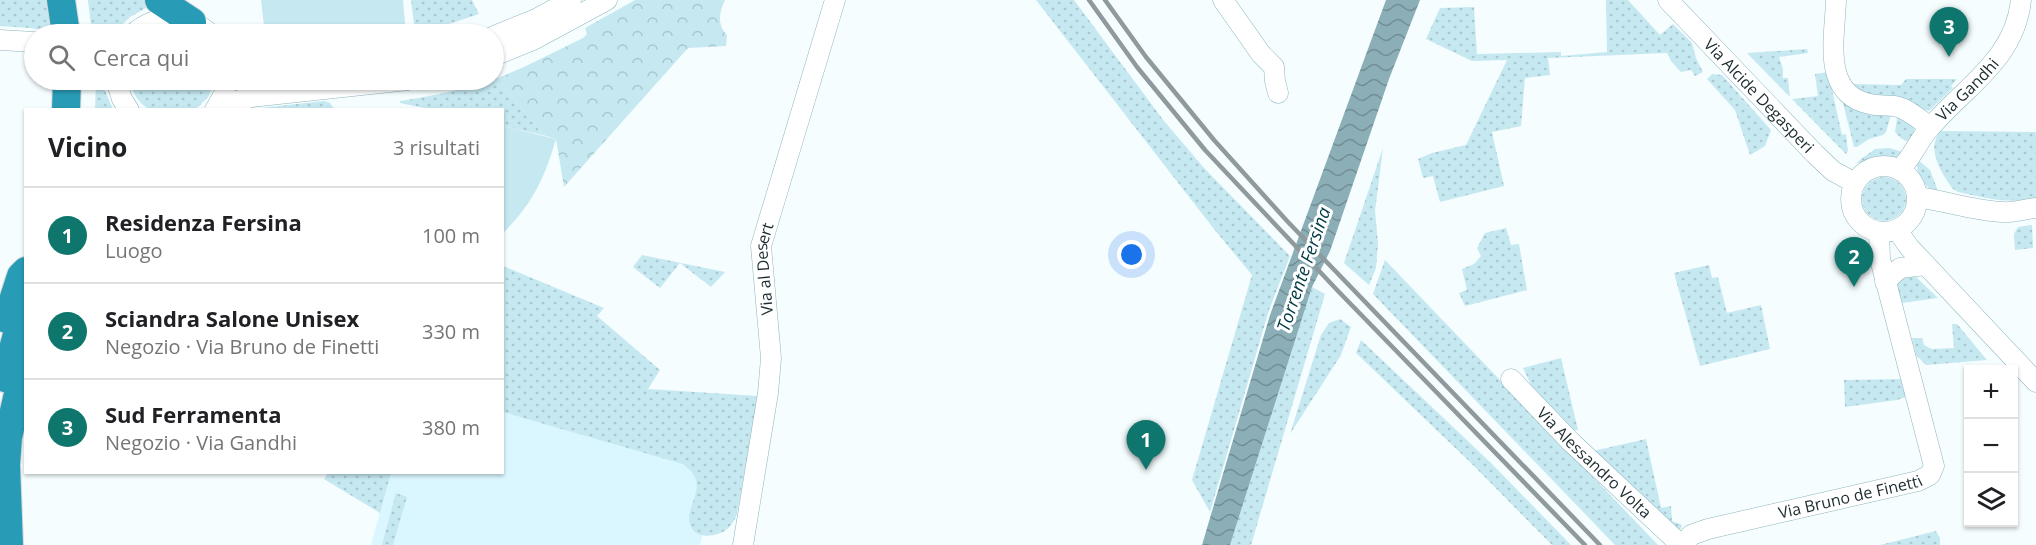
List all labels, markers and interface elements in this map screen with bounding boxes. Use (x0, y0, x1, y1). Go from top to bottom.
pin: 3 (1930, 8, 1968, 57)
search box (24, 24, 504, 90)
street label: Via Alcide Degasperi (1699, 33, 1819, 158)
icon: search (45, 41, 78, 74)
text: Cerca qui (93, 42, 189, 72)
street label: Via Gandhi (1931, 53, 2004, 126)
text: Vicino (48, 129, 127, 165)
text: 3 risultati (393, 134, 480, 161)
water label: Torrente Fersina (1271, 204, 1335, 334)
text: Residenza Fersina (105, 207, 302, 237)
street label: Via al Desert (750, 220, 779, 316)
text: 1 (62, 222, 73, 249)
text: 100 m (422, 222, 480, 249)
text: Luogo (105, 237, 163, 264)
pin: 2 (1834, 238, 1874, 287)
your location (1117, 240, 1146, 269)
text: Sciandra Salone Unisex (105, 303, 359, 333)
text: 2 (62, 318, 73, 345)
text: 330 m (422, 318, 480, 345)
text: Negozio · Via Bruno de Finetti (105, 333, 379, 360)
map controls (1964, 365, 2018, 527)
button: + (1964, 365, 2018, 419)
text: Sud Ferramenta (105, 399, 281, 429)
street label: Via Alessandro Volta (1532, 402, 1657, 523)
text: 3 (62, 414, 73, 441)
text: 380 m (422, 414, 480, 441)
button: − (1964, 419, 2018, 473)
pin: 1 (1126, 420, 1166, 470)
text: Negozio · Via Gandhi (105, 429, 297, 456)
street label: Via Bruno de Finetti (1776, 470, 1926, 524)
button: layers (1964, 473, 2018, 527)

